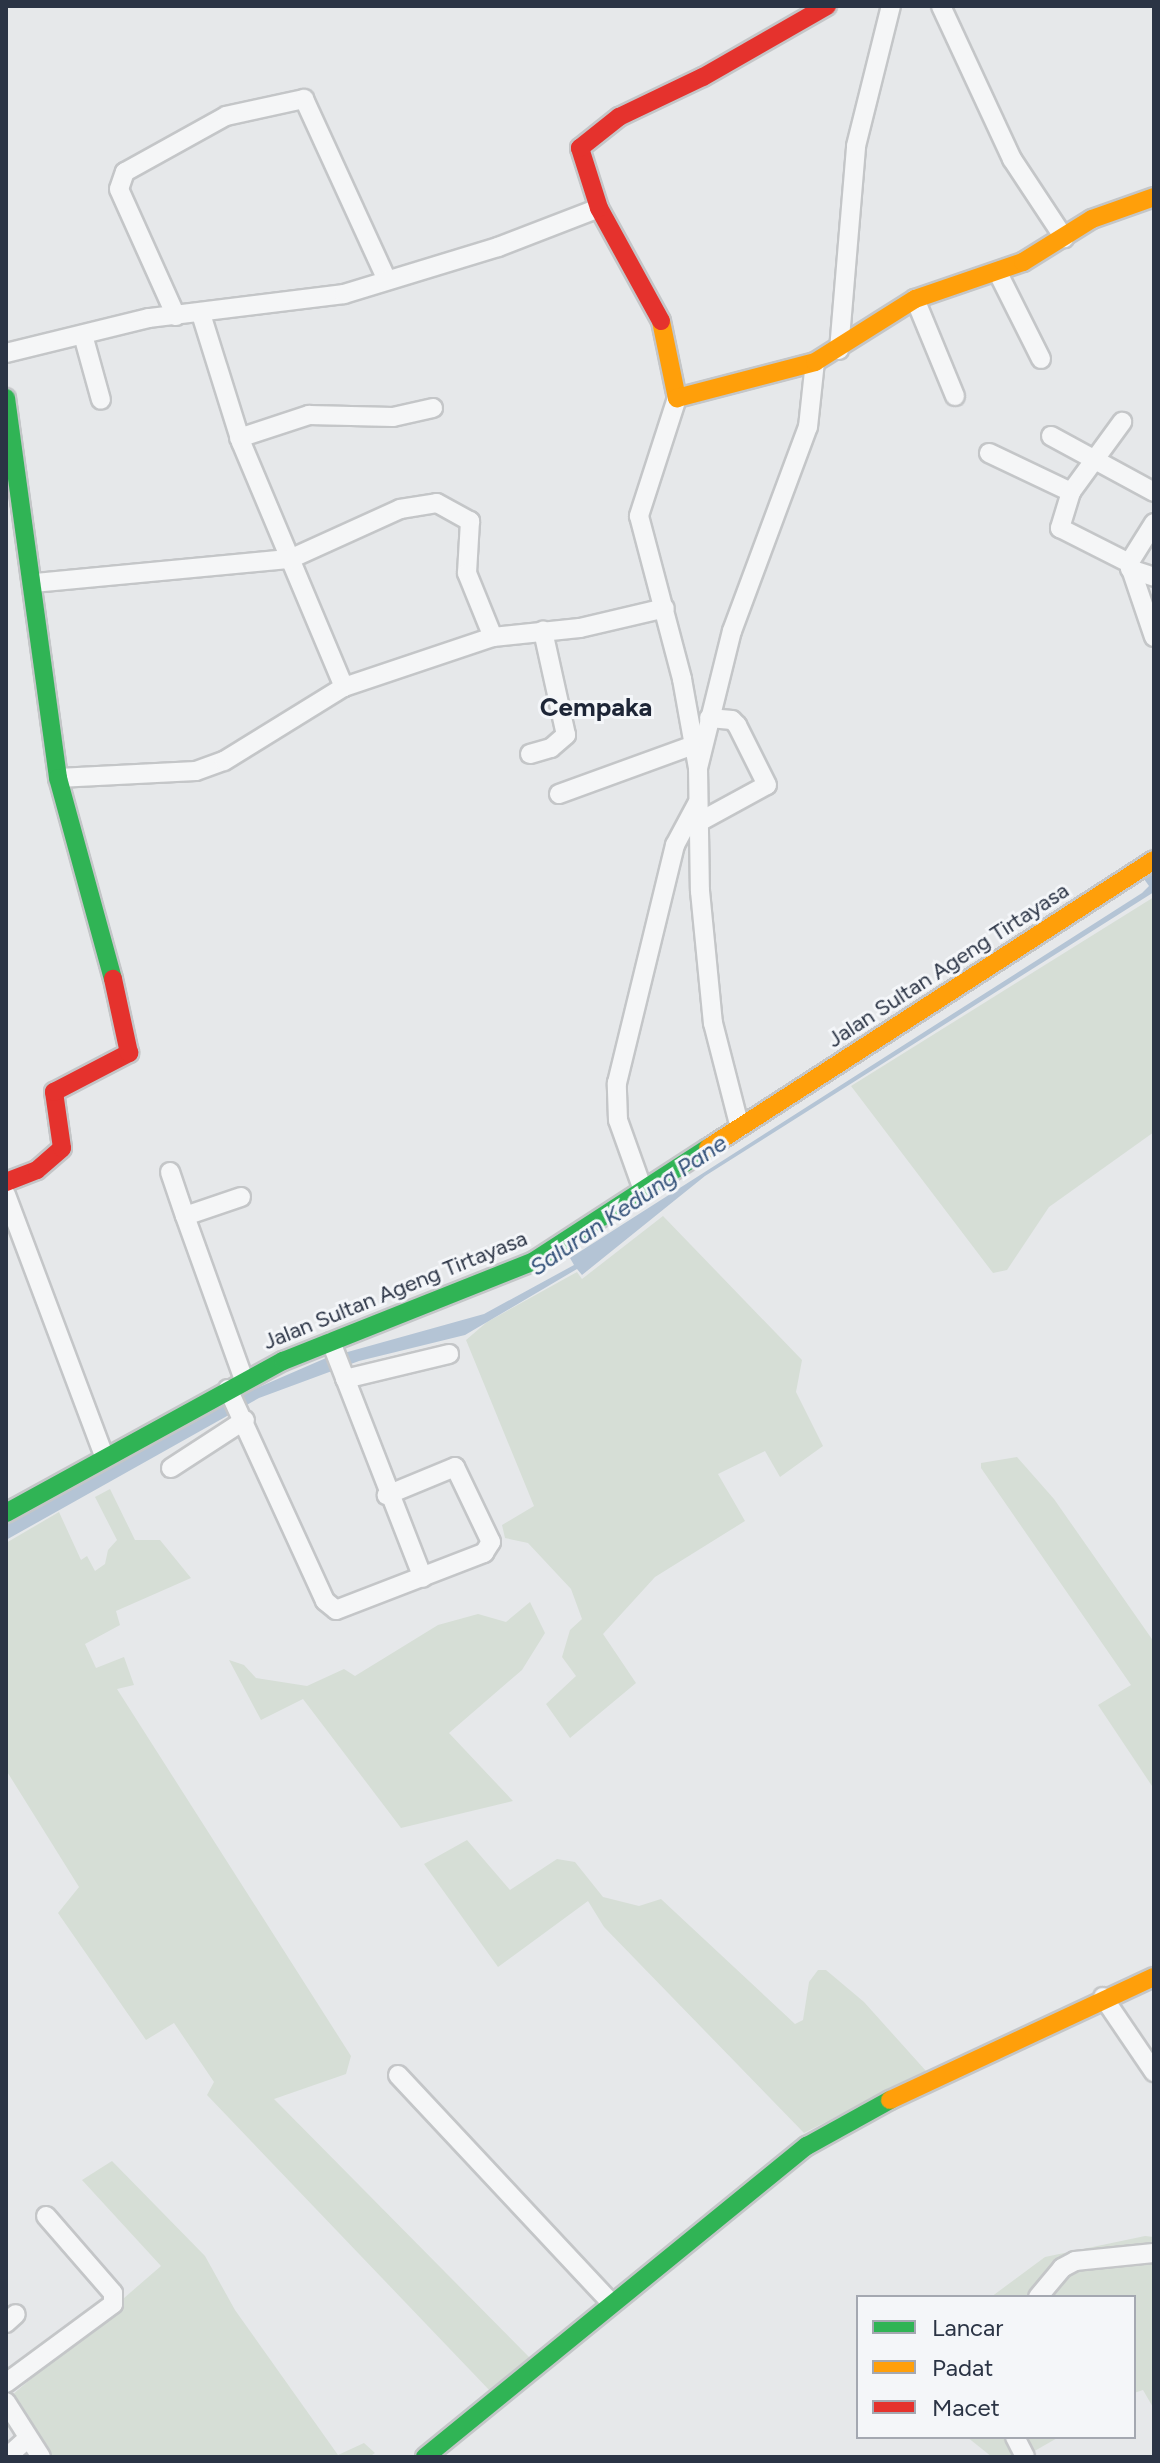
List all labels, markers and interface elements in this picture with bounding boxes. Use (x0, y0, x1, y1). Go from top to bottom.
district label: Cempaka (540, 692, 652, 724)
street label: Jalan Sultan Ageng Tirtayasa (822, 877, 1074, 1053)
water label: Saluran Kedung Pane (524, 1128, 732, 1282)
street label: Jalan Sultan Ageng Tirtayasa (259, 1225, 531, 1355)
legend (856, 2295, 1136, 2439)
text: Lancar (932, 2313, 1003, 2342)
text: Padat (932, 2353, 993, 2382)
text: Macet (932, 2393, 1000, 2422)

